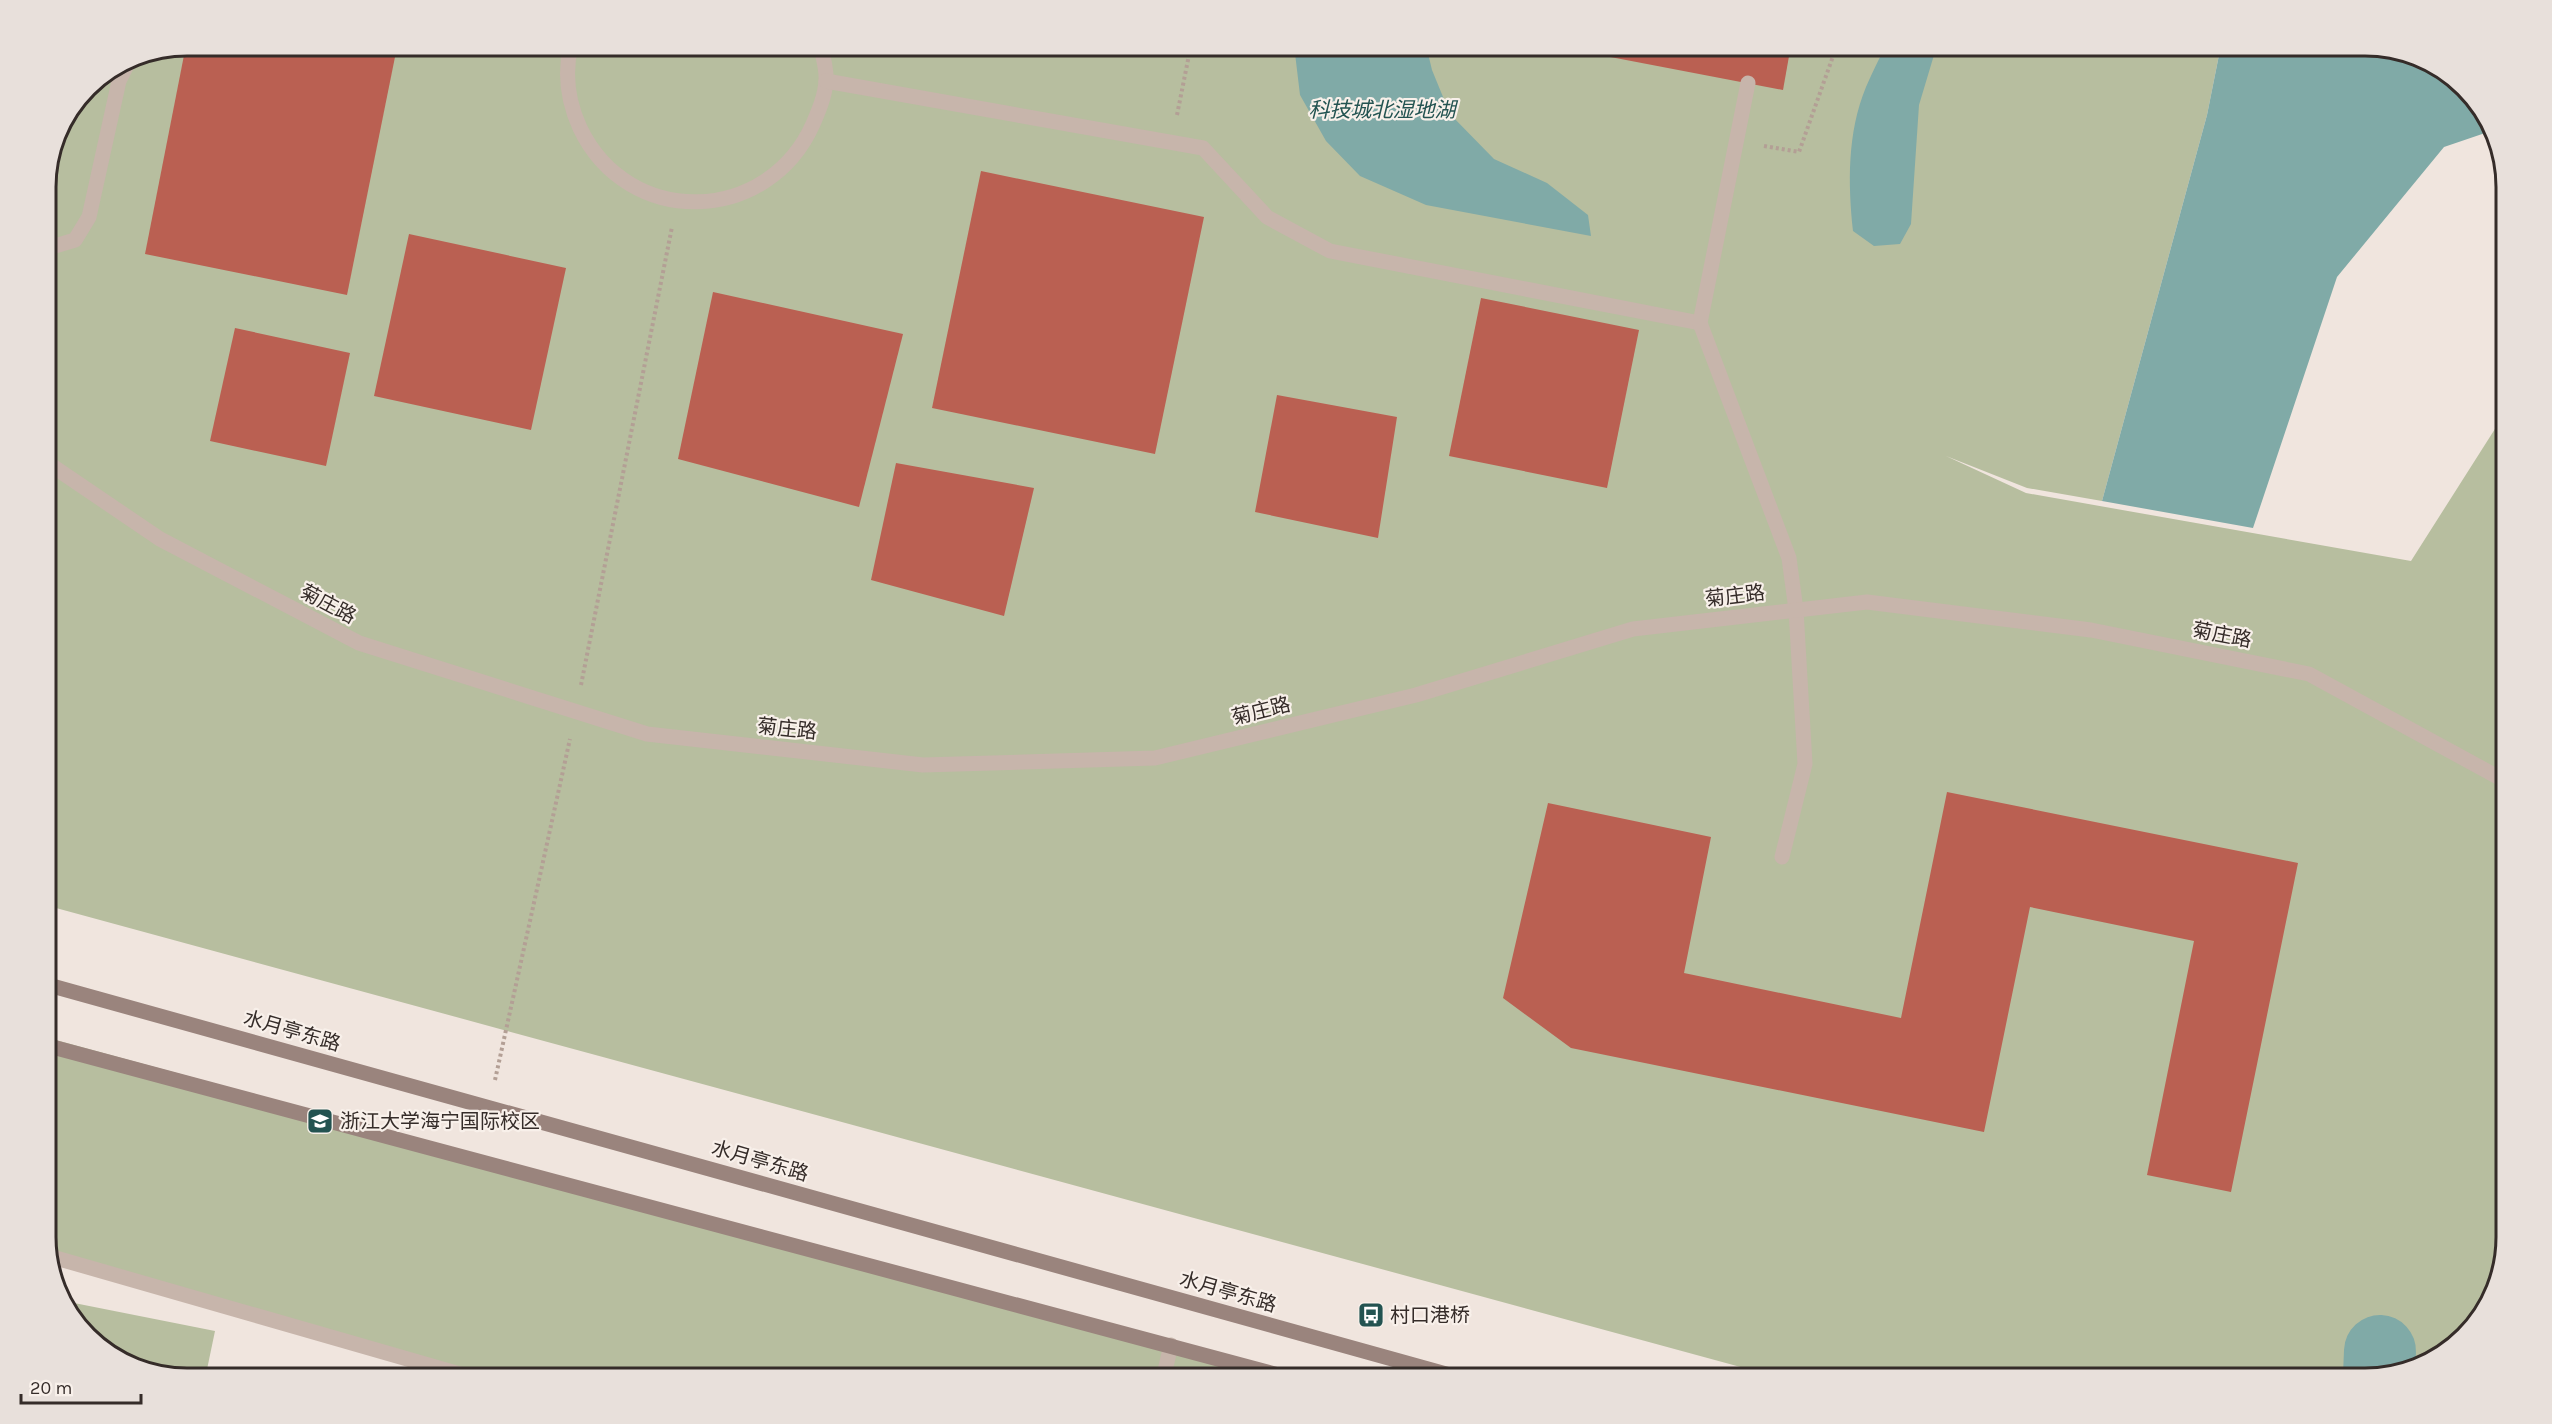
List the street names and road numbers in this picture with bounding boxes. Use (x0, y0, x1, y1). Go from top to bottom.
street label: 菊庄路 (296, 580, 360, 628)
street label: 菊庄路 (1704, 581, 1766, 611)
street label: 菊庄路 (2190, 618, 2254, 652)
street label: 菊庄路 (1229, 693, 1293, 729)
street label: 菊庄路 (756, 714, 818, 744)
street label: 水月亭东路 (241, 1006, 343, 1056)
street label: 水月亭东路 (709, 1136, 811, 1186)
street label: 水月亭东路 (1177, 1267, 1279, 1317)

